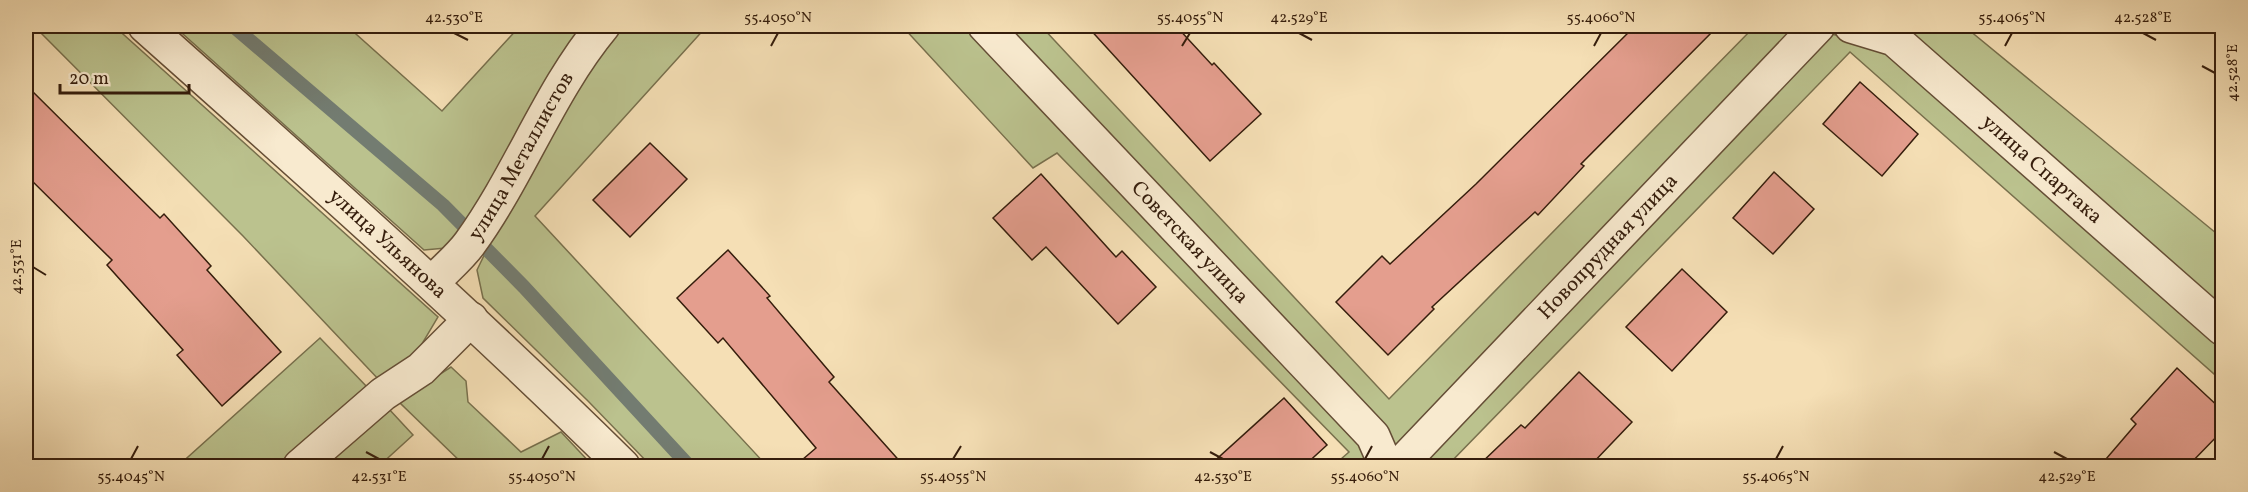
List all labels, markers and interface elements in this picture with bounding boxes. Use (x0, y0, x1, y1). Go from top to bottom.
text: 42.530°E (425, 8, 483, 29)
text: 55.4050°N (744, 8, 812, 29)
text: 55.4055°N (1157, 8, 1223, 29)
text: 42.529°E (1270, 8, 1328, 29)
text: 55.4060°N (1567, 8, 1635, 29)
text: 55.4065°N (1978, 8, 2046, 29)
text: 42.528°E (2114, 8, 2172, 29)
text: 42.528°E (2223, 44, 2244, 102)
scale bar (60, 57, 189, 95)
street label: улица Металлистов (461, 66, 581, 247)
text: 20 m (69, 67, 109, 92)
street label: улица Спартака (1975, 108, 2109, 231)
street label: Новопрудная улица (1531, 167, 1685, 326)
street label: Советская улица (1124, 174, 1255, 311)
street label: улица Ульянова (322, 182, 453, 306)
text: 42.531°E (7, 239, 28, 295)
text: 55.4045°N (97, 467, 165, 488)
text: 42.531°E (351, 467, 407, 488)
text: 55.4050°N (508, 467, 576, 488)
text: 55.4055°N (920, 467, 986, 488)
text: 42.530°E (1194, 467, 1252, 488)
text: 55.4060°N (1331, 467, 1399, 488)
text: 55.4065°N (1742, 467, 1810, 488)
text: 42.529°E (2038, 467, 2096, 488)

